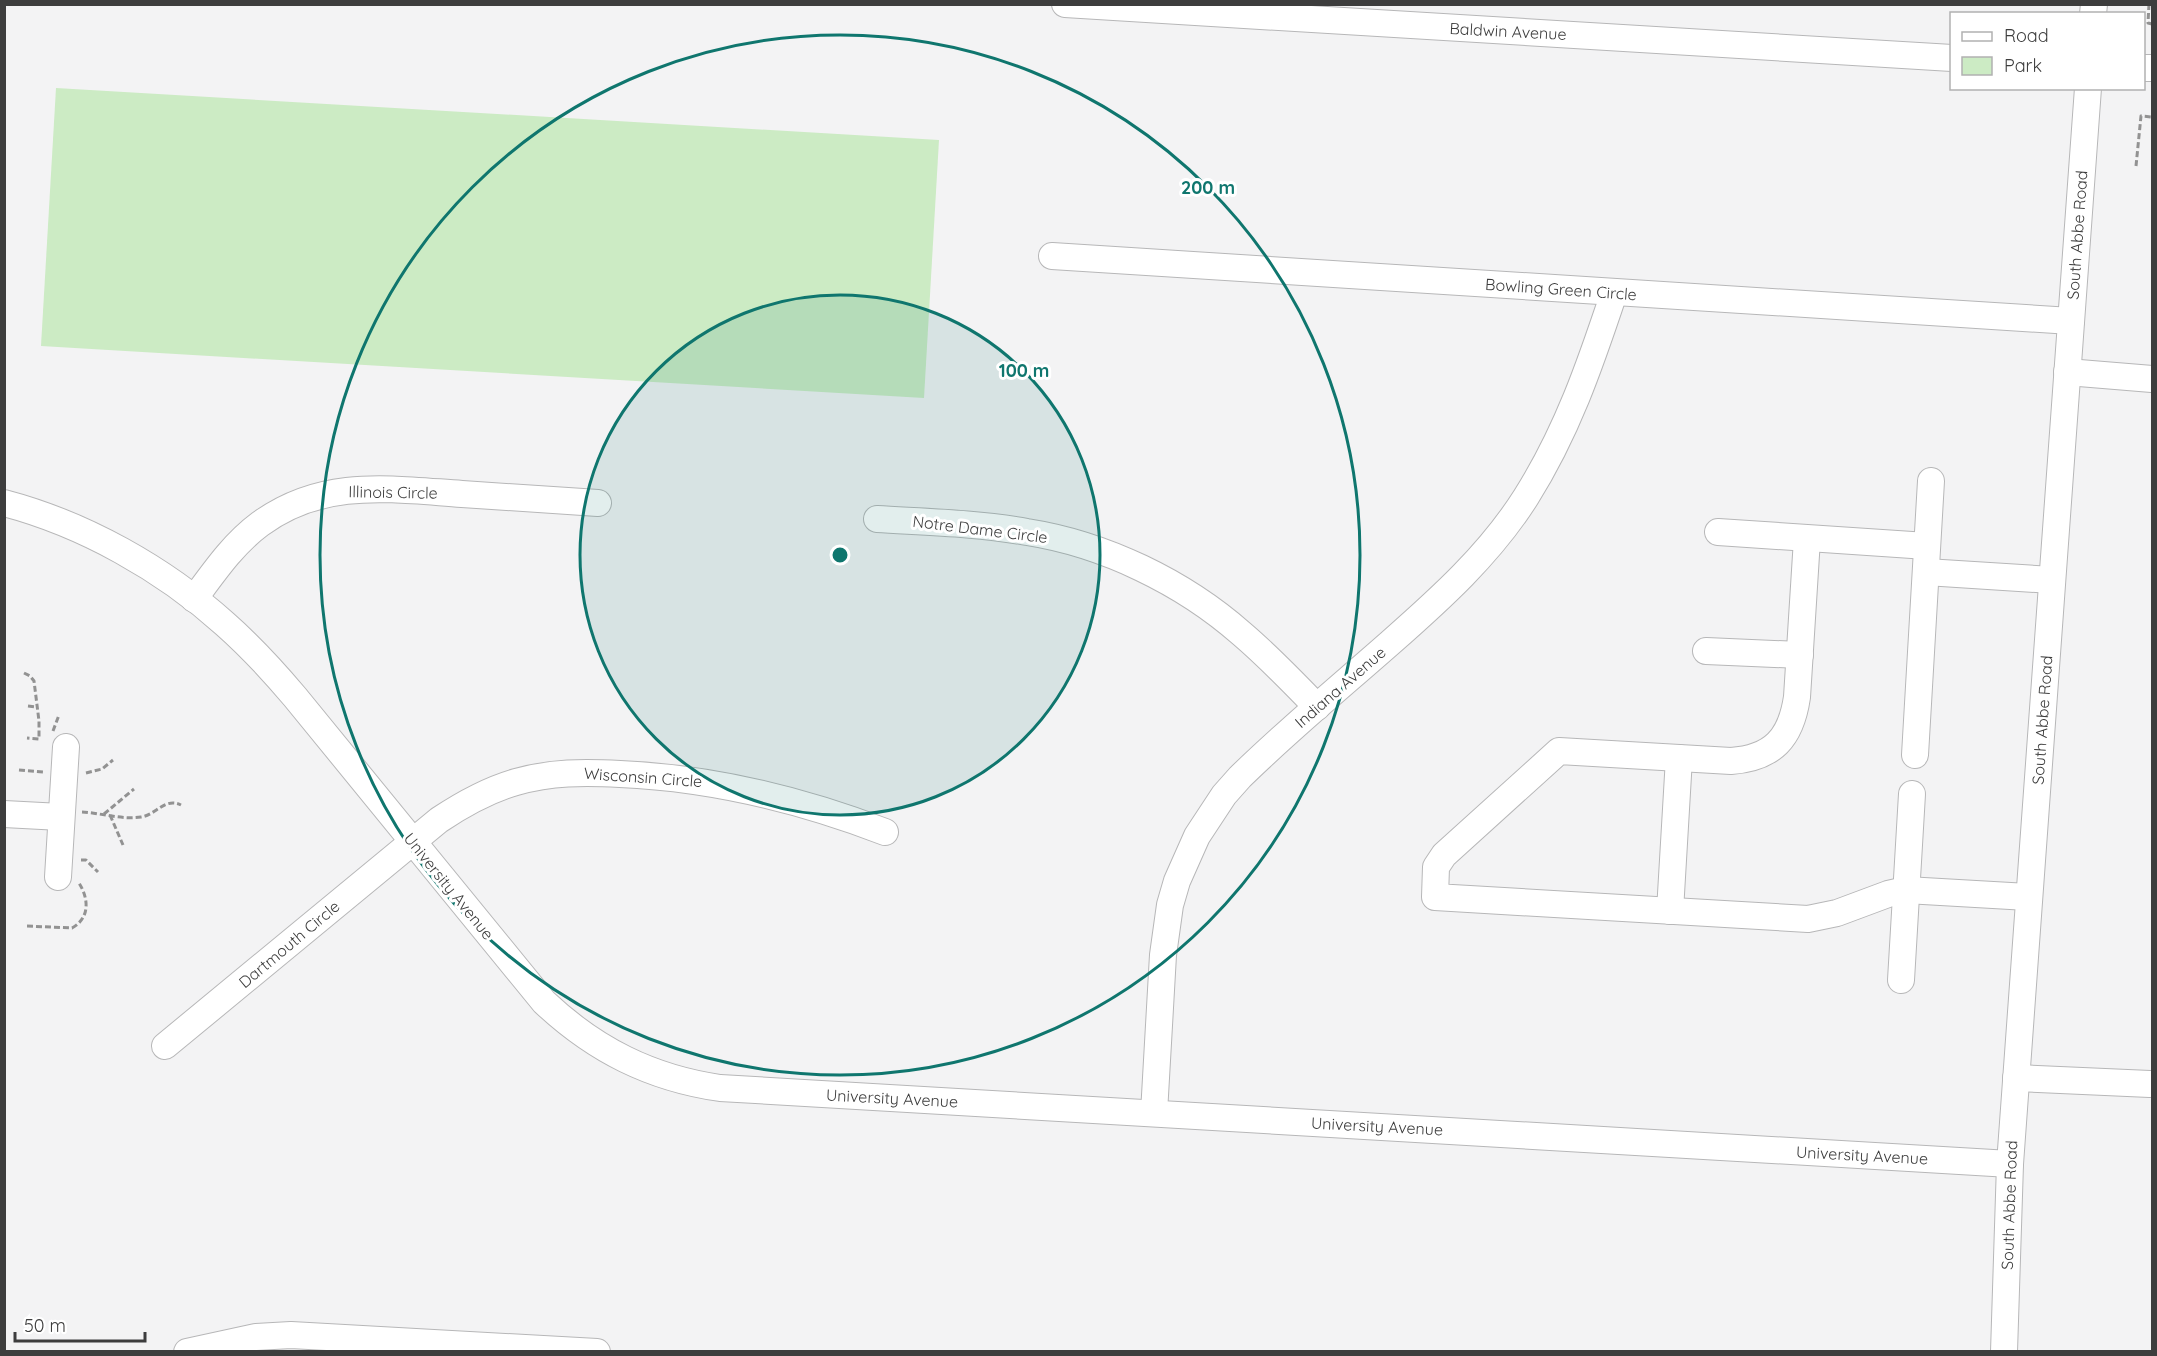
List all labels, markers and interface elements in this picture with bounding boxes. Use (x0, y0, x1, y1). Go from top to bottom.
legend (1950, 12, 2145, 90)
street label: Baldwin Avenue (1449, 18, 1567, 44)
text: Road (2004, 24, 2049, 47)
text: Park (2004, 54, 2042, 77)
street label: South Abbe Road (2063, 170, 2091, 300)
text: 200 m (1181, 176, 1235, 199)
street label: Bowling Green Circle (1485, 274, 1637, 304)
text: 100 m (999, 359, 1049, 382)
street label: Illinois Circle (348, 481, 438, 503)
street label: Notre Dame Circle (911, 511, 1049, 547)
centre of rings (830, 545, 850, 565)
street label: Indiana Avenue (1290, 642, 1390, 732)
street label: South Abbe Road (2028, 655, 2056, 785)
street label: Wisconsin Circle (583, 763, 703, 791)
street label: University Avenue (400, 828, 498, 944)
street label: Dartmouth Circle (234, 896, 344, 992)
street label: University Avenue (825, 1085, 959, 1111)
street label: University Avenue (1310, 1113, 1444, 1139)
street label: South Abbe Road (1997, 1140, 2021, 1270)
street label: University Avenue (1795, 1142, 1929, 1168)
scale bar (15, 1305, 146, 1343)
text: 50 m (24, 1314, 66, 1337)

